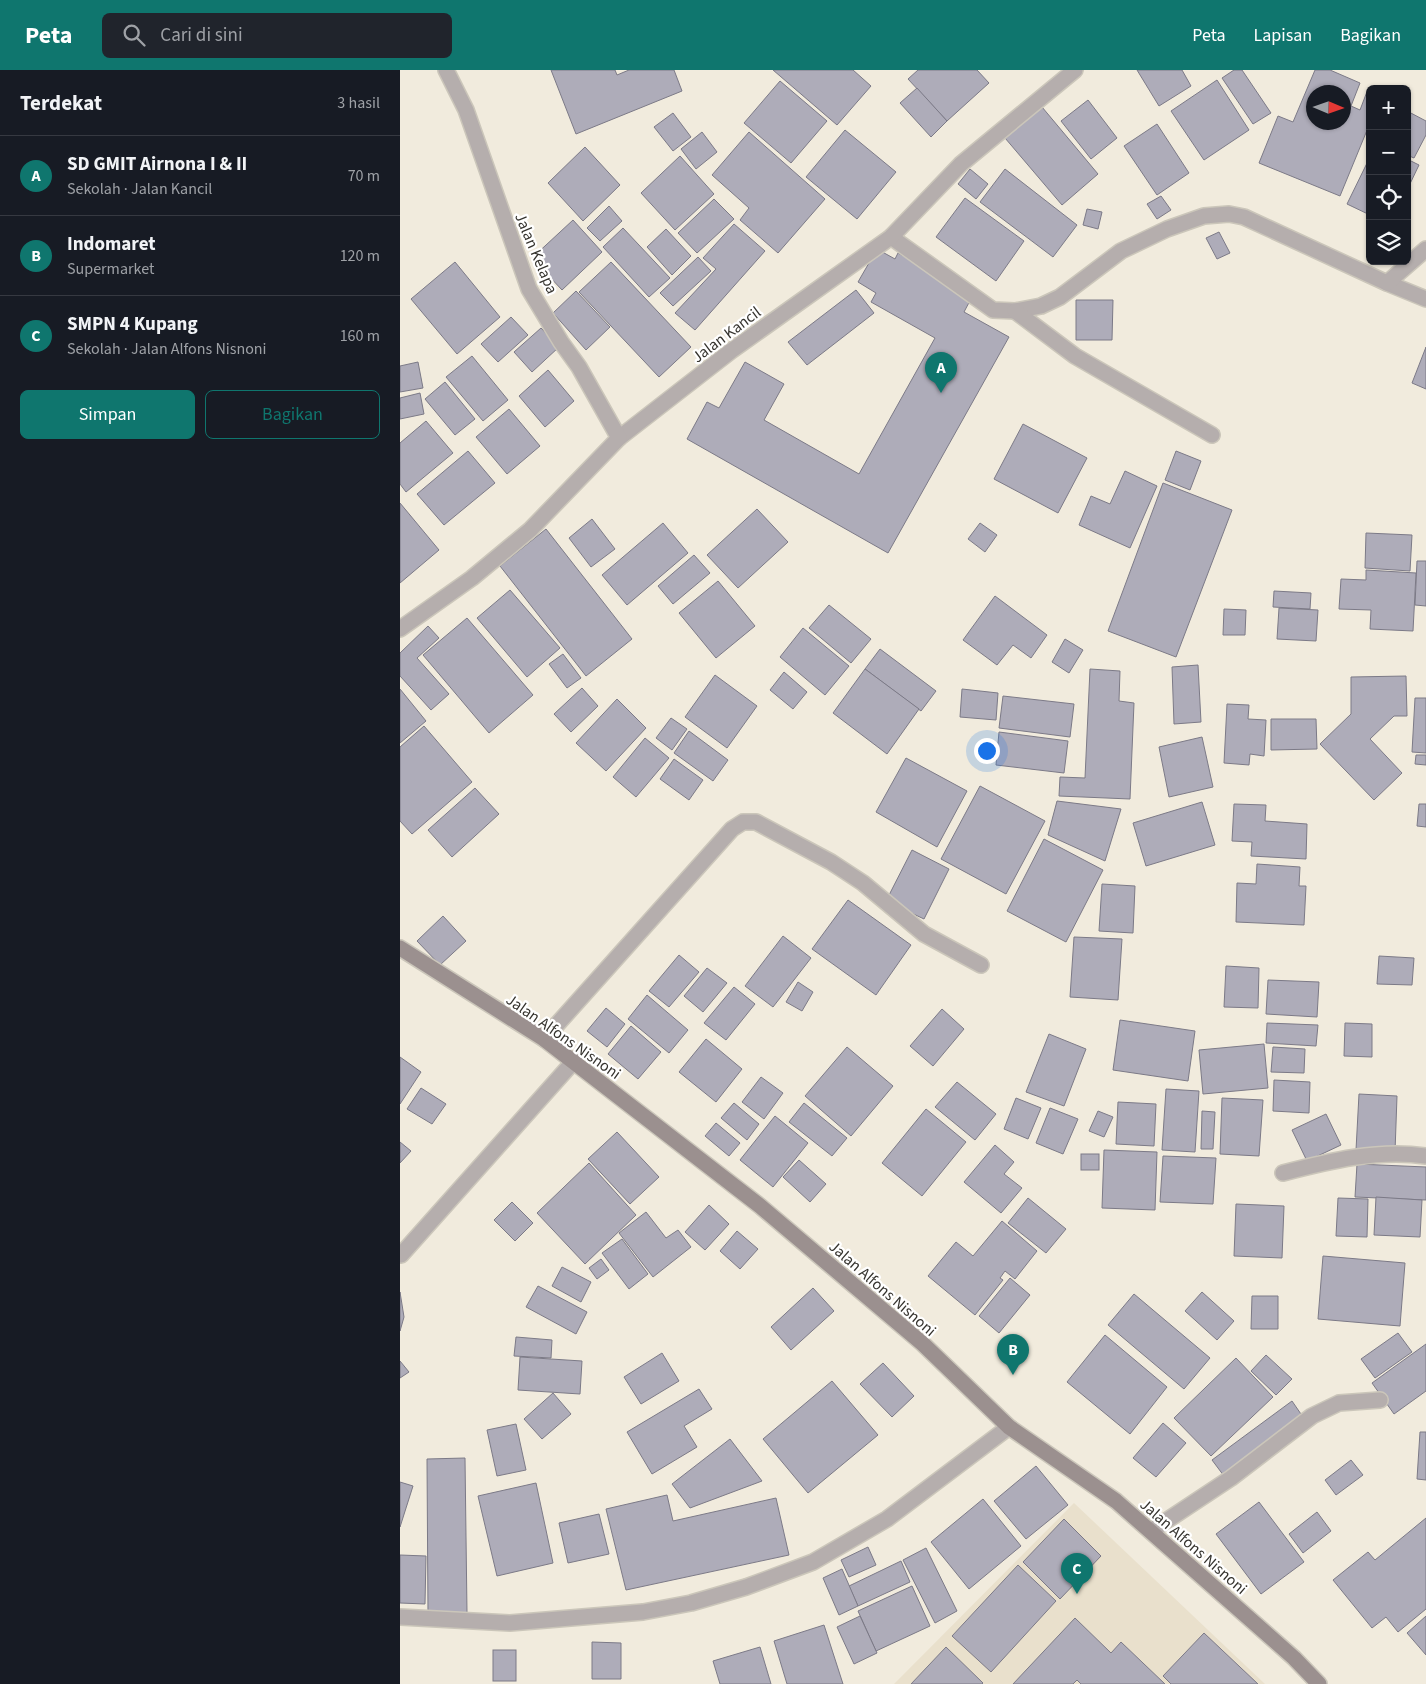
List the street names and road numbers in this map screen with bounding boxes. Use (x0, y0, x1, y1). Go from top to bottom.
street label: Jalan Kelapa (509, 210, 563, 297)
street label: Jalan Kancil (688, 302, 766, 368)
street label: Jalan Alfons Nisnoni (502, 989, 625, 1085)
street label: Jalan Alfons Nisnoni (824, 1236, 941, 1342)
street label: Jalan Alfons Nisnoni (1135, 1494, 1252, 1600)

